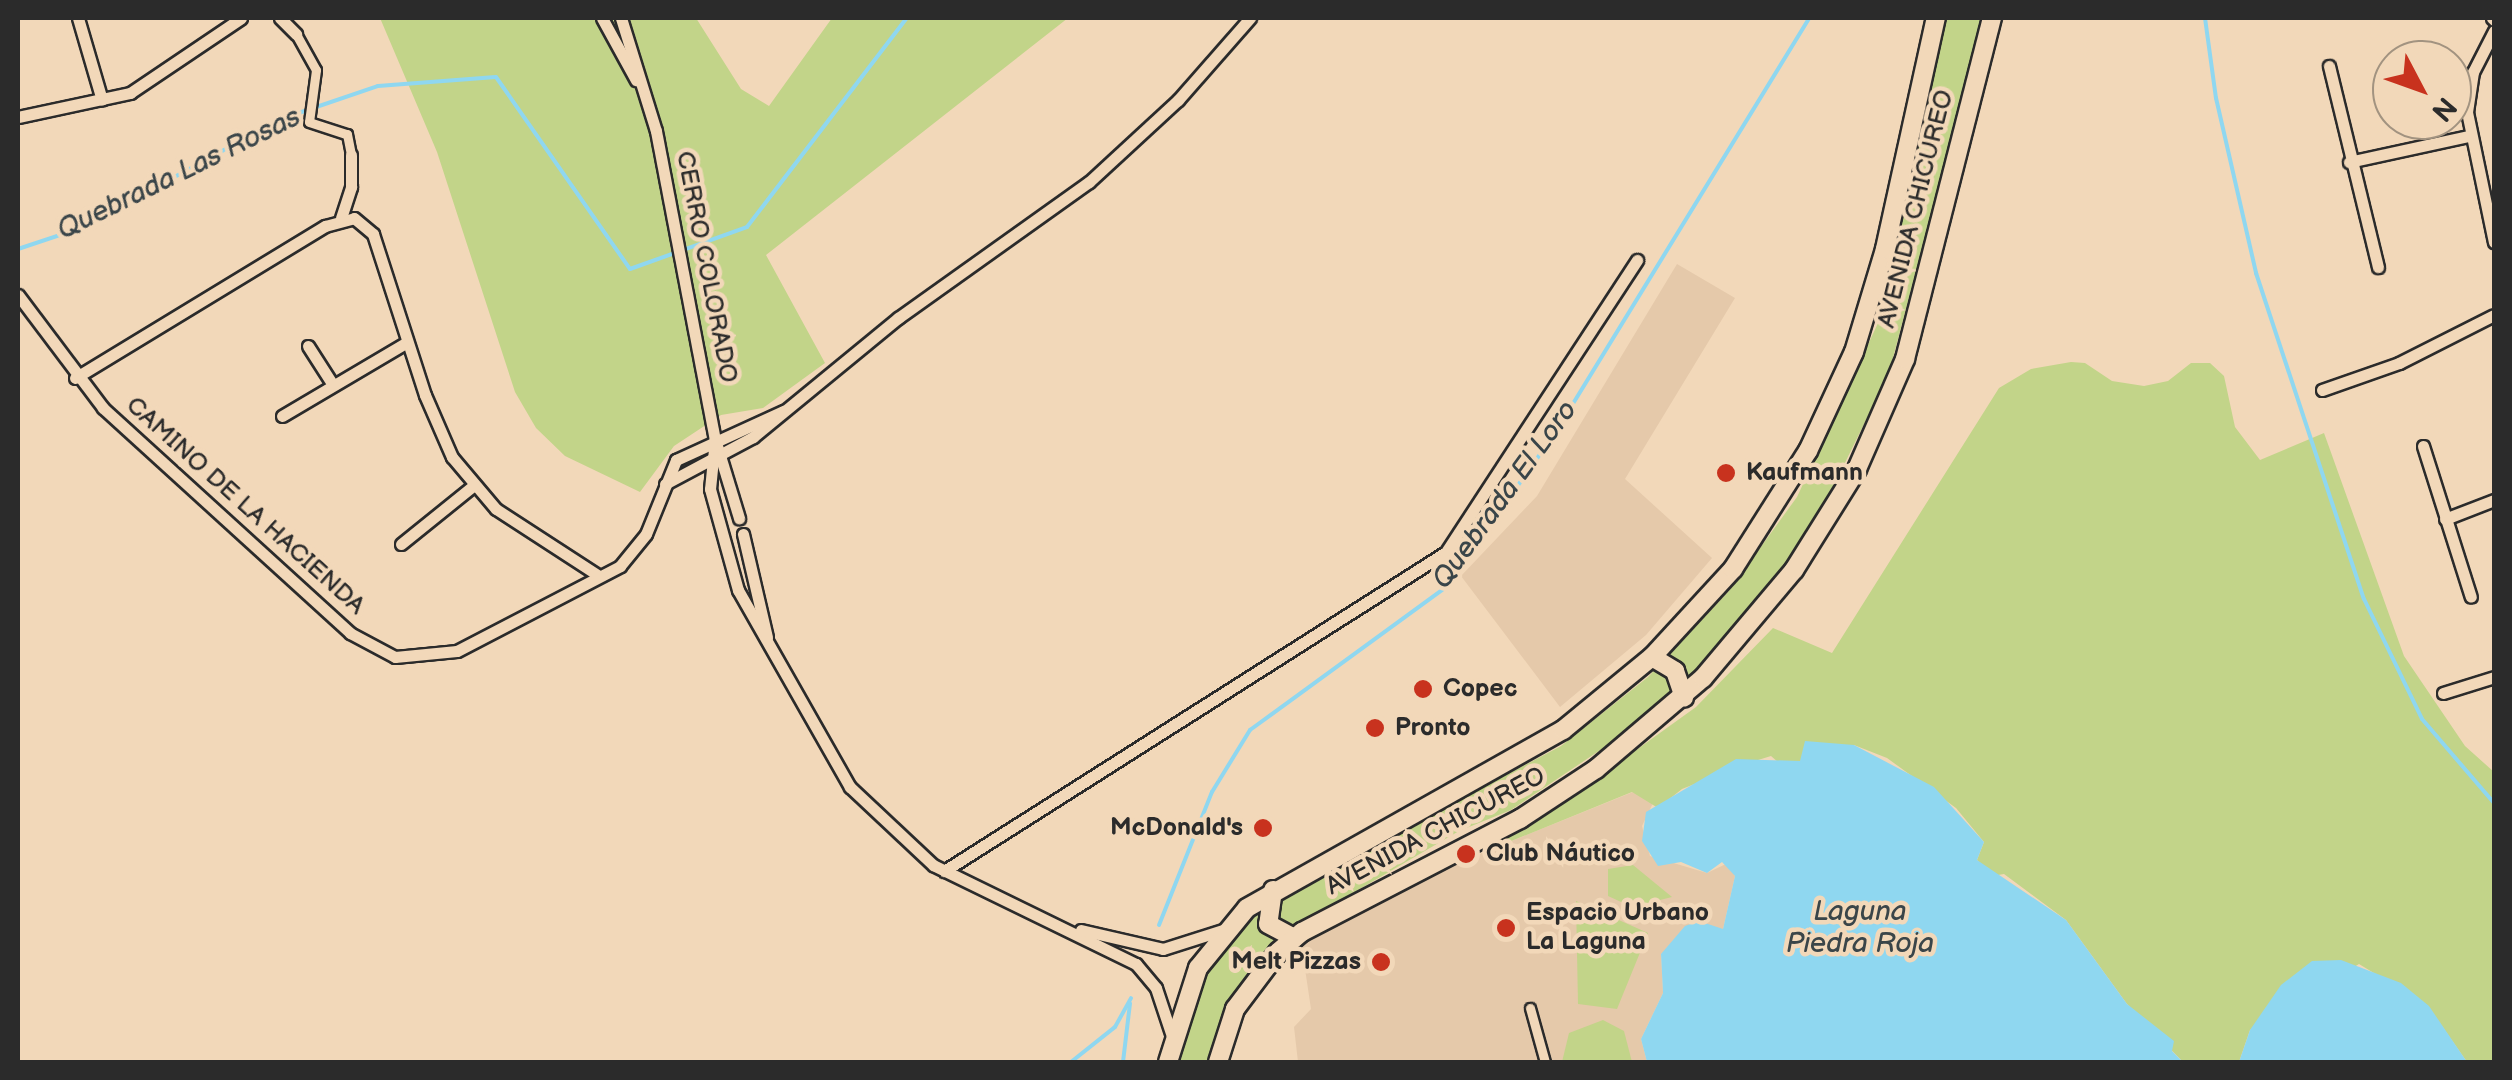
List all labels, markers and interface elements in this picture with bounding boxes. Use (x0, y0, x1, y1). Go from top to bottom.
north arrow (2372, 40, 2472, 140)
street label: AVENIDA CHICUREO (1872, 87, 1960, 331)
text: N (2424, 90, 2463, 127)
water label: Quebrada Las Rosas (52, 101, 306, 247)
street label: CERRO COLORADO (669, 149, 743, 385)
street label: CAMINO DE LA HACIENDA (119, 391, 371, 621)
water label: Quebrada El Loro (1425, 394, 1585, 596)
place label: Kaufmann (1746, 458, 1863, 488)
marker: Kaufmann (1715, 462, 1737, 484)
place label: Copec (1443, 674, 1517, 704)
marker: Copec (1412, 678, 1434, 700)
place label: Pronto (1395, 713, 1470, 743)
marker: Pronto (1364, 717, 1386, 739)
street label: AVENIDA CHICUREO (1321, 761, 1551, 903)
place label: McDonald's (1110, 813, 1243, 843)
marker: McDonald's (1252, 817, 1274, 839)
place label: Club Náutico (1486, 839, 1635, 869)
marker: Club Náutico (1455, 843, 1477, 865)
water label: Laguna Piedra Roja (1786, 895, 1934, 961)
place label: Espacio Urbano La Laguna (1526, 899, 1709, 958)
marker: Espacio Urbano La Laguna (1495, 917, 1517, 939)
place label: Melt Pizzas (1231, 947, 1361, 977)
marker: Melt Pizzas (1370, 951, 1392, 973)

